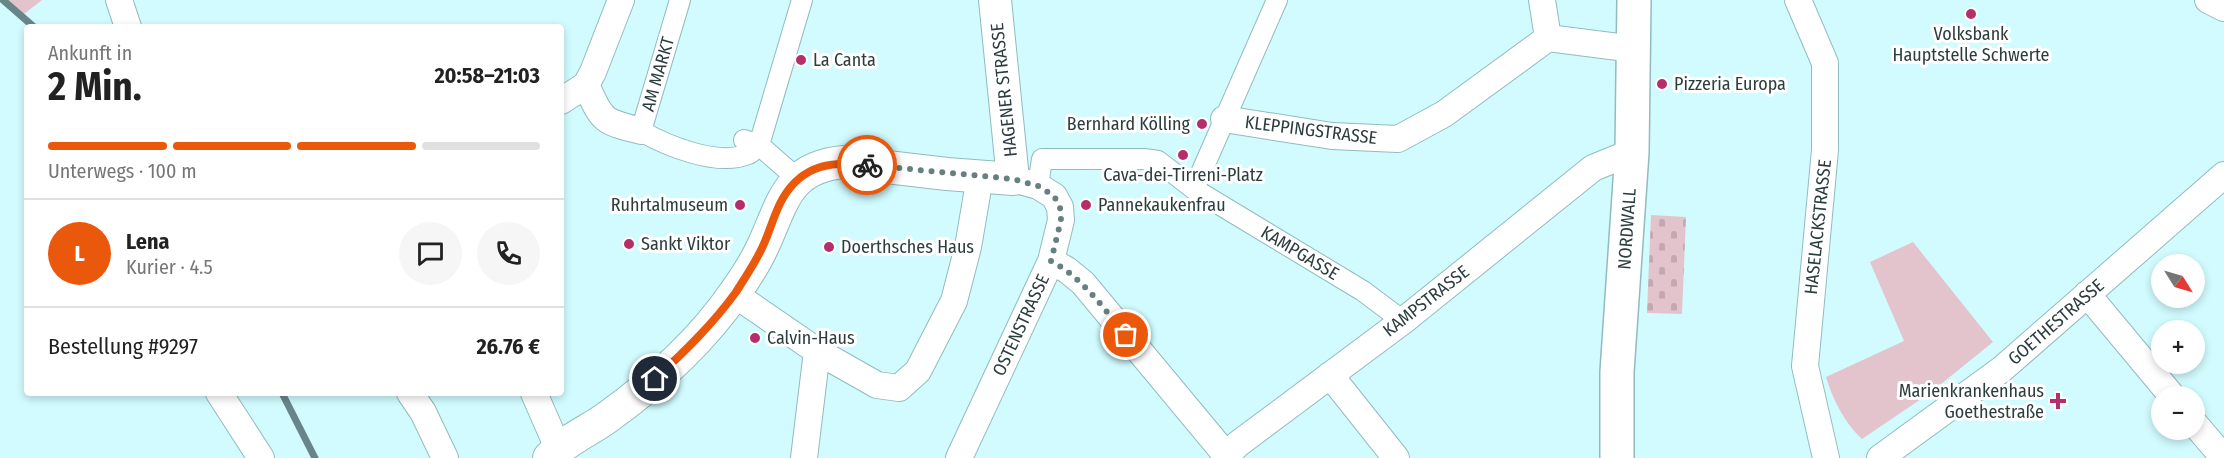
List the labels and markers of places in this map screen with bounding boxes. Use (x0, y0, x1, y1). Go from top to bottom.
marker: Volksbank Hauptstelle Schwerte (1964, 7, 1978, 21)
place label: Volksbank Hauptstelle Schwerte (1893, 23, 2050, 66)
place label: La Canta (813, 49, 876, 71)
marker: La Canta (794, 53, 808, 67)
place label: Pizzeria Europa (1674, 73, 1786, 95)
marker: Pizzeria Europa (1655, 77, 1669, 91)
place label: Bernhard Kölling (1067, 113, 1191, 135)
marker: Bernhard Kölling (1195, 117, 1209, 131)
marker: Cava-dei-Tirreni-Platz (1176, 148, 1190, 162)
place label: Cava-dei-Tirreni-Platz (1103, 164, 1263, 186)
place label: Ruhrtalmuseum (611, 194, 728, 216)
place label: Pannekaukenfrau (1098, 194, 1226, 216)
marker: Ruhrtalmuseum (733, 198, 747, 212)
marker: Pannekaukenfrau (1079, 198, 1093, 212)
place label: Sankt Viktor (641, 233, 731, 255)
place label: Doerthsches Haus (841, 236, 974, 258)
marker: Sankt Viktor (622, 237, 636, 251)
marker: Doerthsches Haus (822, 240, 836, 254)
pin (1100, 309, 1151, 360)
place label: Calvin-Haus (767, 327, 855, 349)
marker: Calvin-Haus (748, 331, 762, 345)
pin (629, 353, 680, 404)
place label: Marienkrankenhaus Goethestraße (1899, 380, 2044, 423)
marker: Marienkrankenhaus Goethestraße (2049, 392, 2067, 410)

